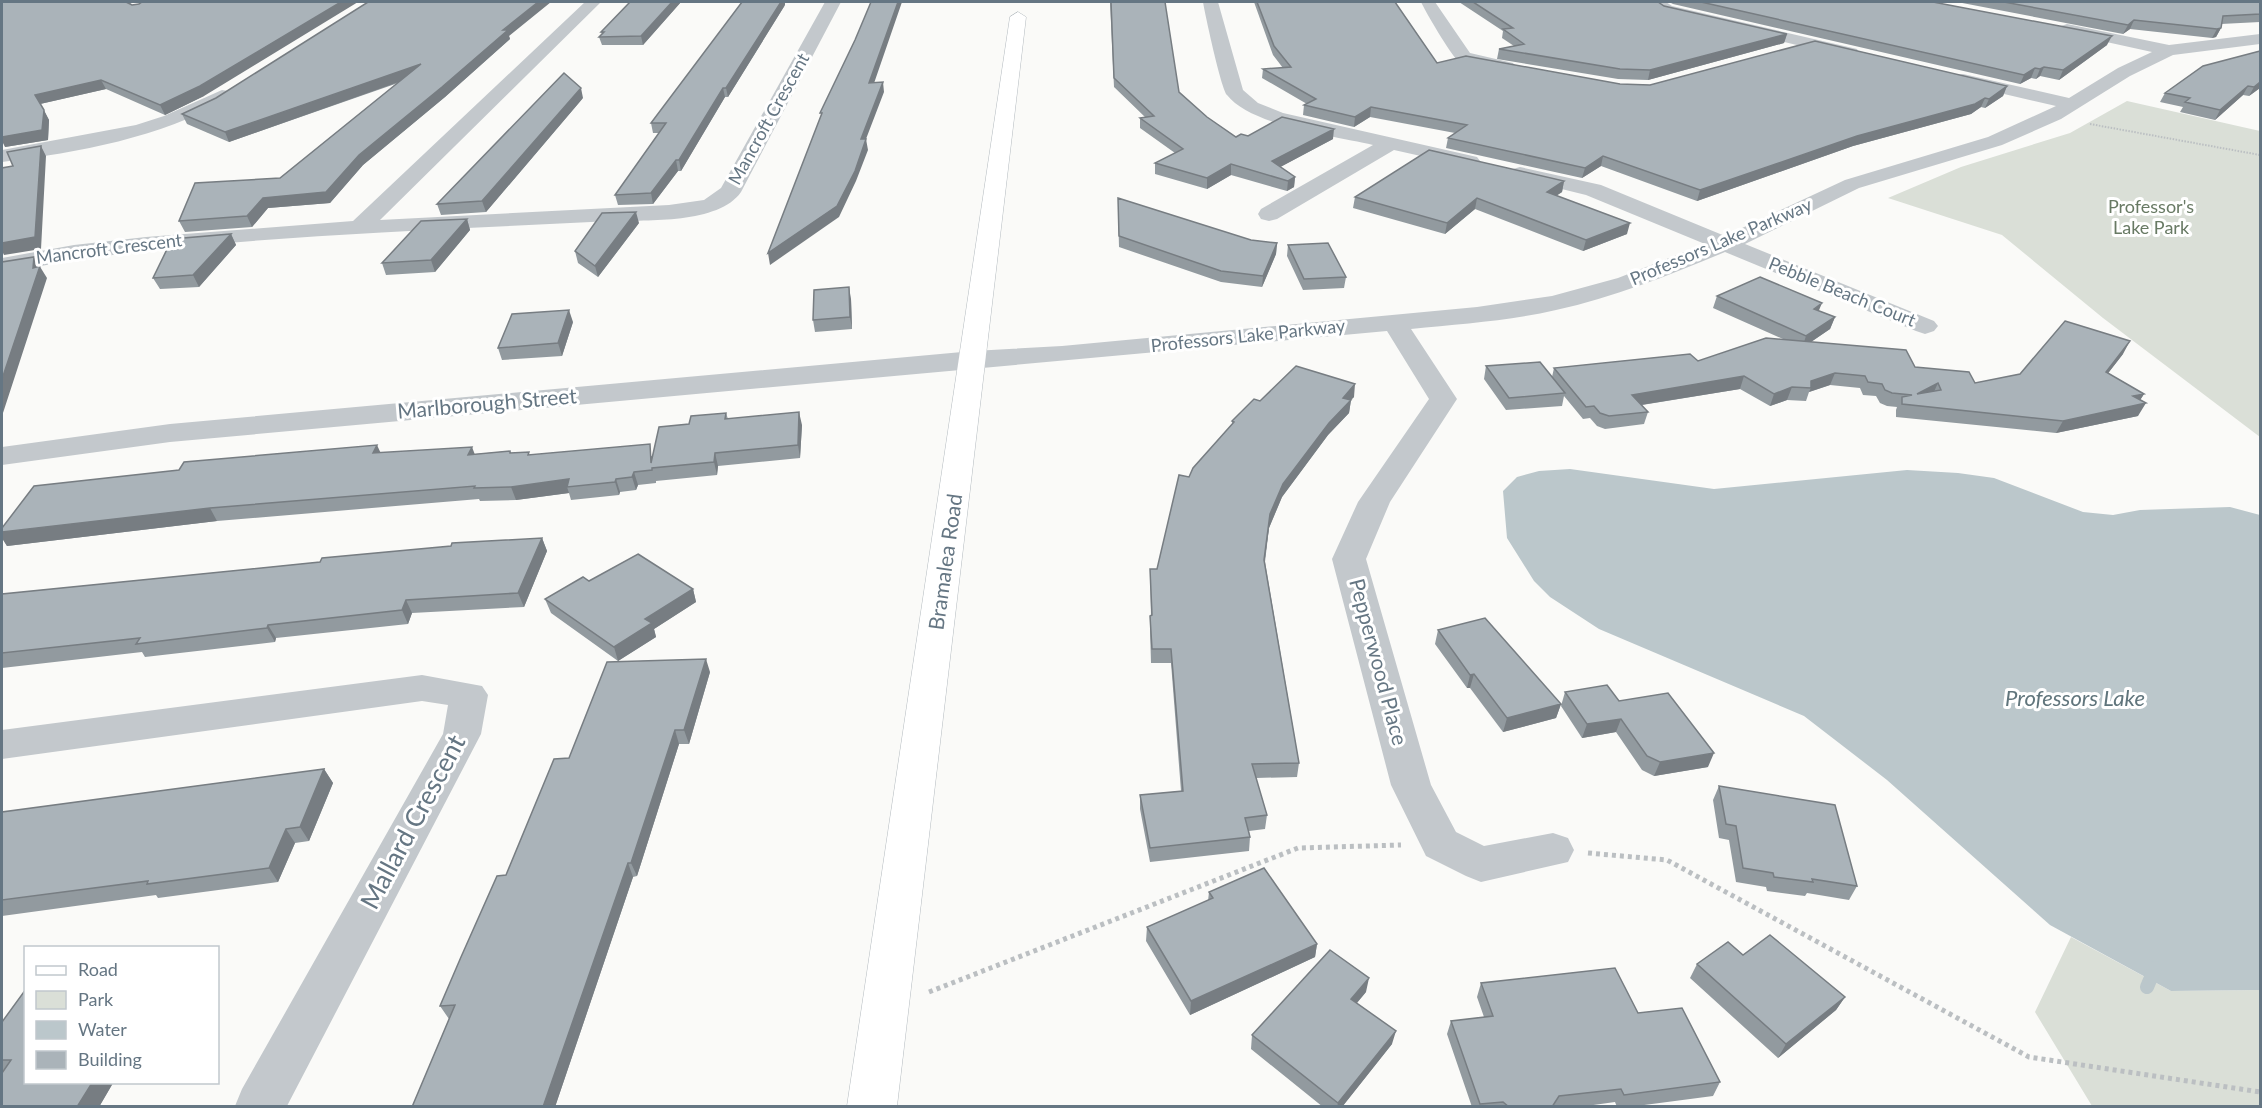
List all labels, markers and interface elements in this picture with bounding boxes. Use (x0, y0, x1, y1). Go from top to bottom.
street label: Mancroft Crescent (723, 48, 814, 188)
street label: Professors Lake Parkway (1626, 193, 1815, 289)
park label: Professor's Lake Park (2108, 195, 2194, 238)
street label: Mancroft Crescent (35, 228, 184, 268)
street label: Pebble Beach Court (1766, 252, 1920, 331)
street label: Professors Lake Parkway (1150, 314, 1347, 356)
street label: Marlborough Street (396, 382, 578, 423)
street label: Bramalea Road (923, 492, 966, 632)
street label: Pepperwood Place (1345, 576, 1414, 748)
water label: Professors Lake (2005, 684, 2145, 711)
street label: Mallard Crescent (353, 728, 472, 914)
legend (24, 946, 219, 1084)
text: Road (78, 958, 118, 980)
text: Park (78, 988, 114, 1010)
text: Water (78, 1018, 127, 1040)
text: Building (78, 1048, 142, 1070)

